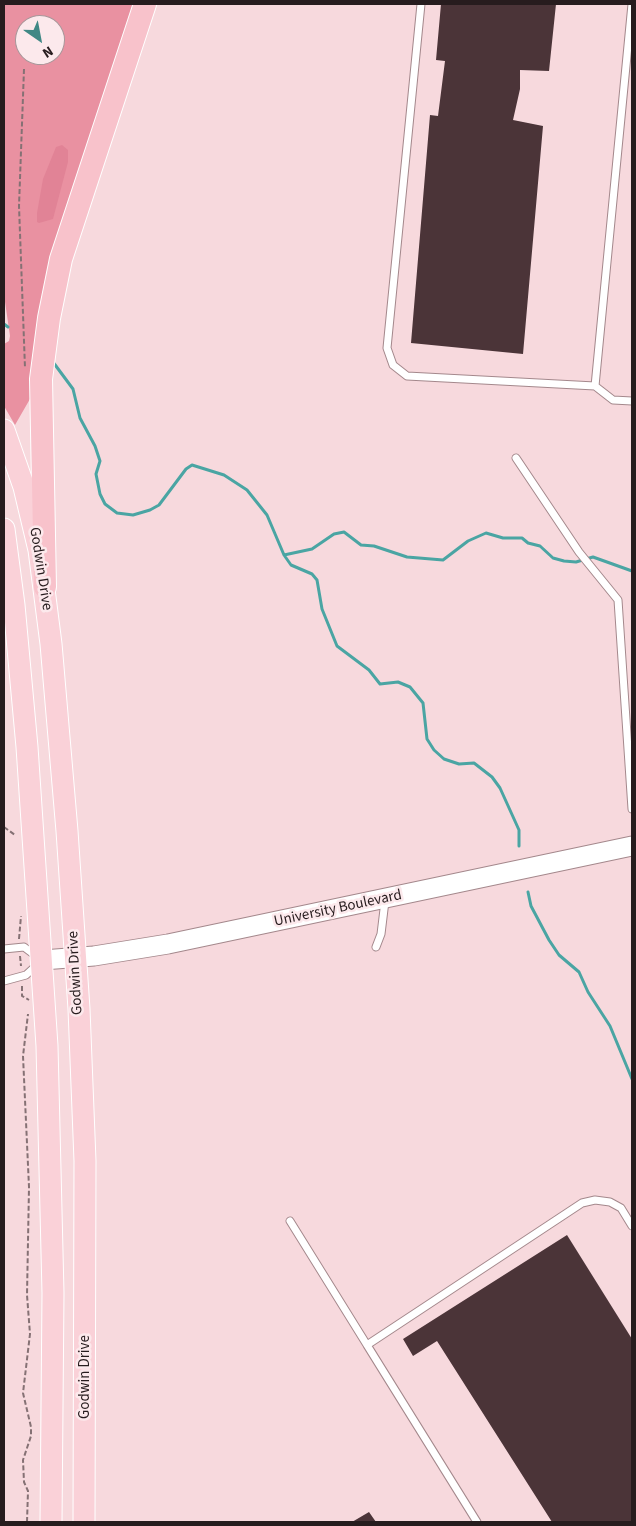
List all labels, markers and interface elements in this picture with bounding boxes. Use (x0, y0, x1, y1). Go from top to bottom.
north arrow (15, 15, 65, 65)
text: N (38, 41, 57, 63)
street label: Godwin Drive (25, 526, 55, 612)
street label: University Boulevard (272, 887, 404, 931)
street label: Godwin Drive (65, 931, 87, 1015)
street label: Godwin Drive (77, 1335, 95, 1419)

